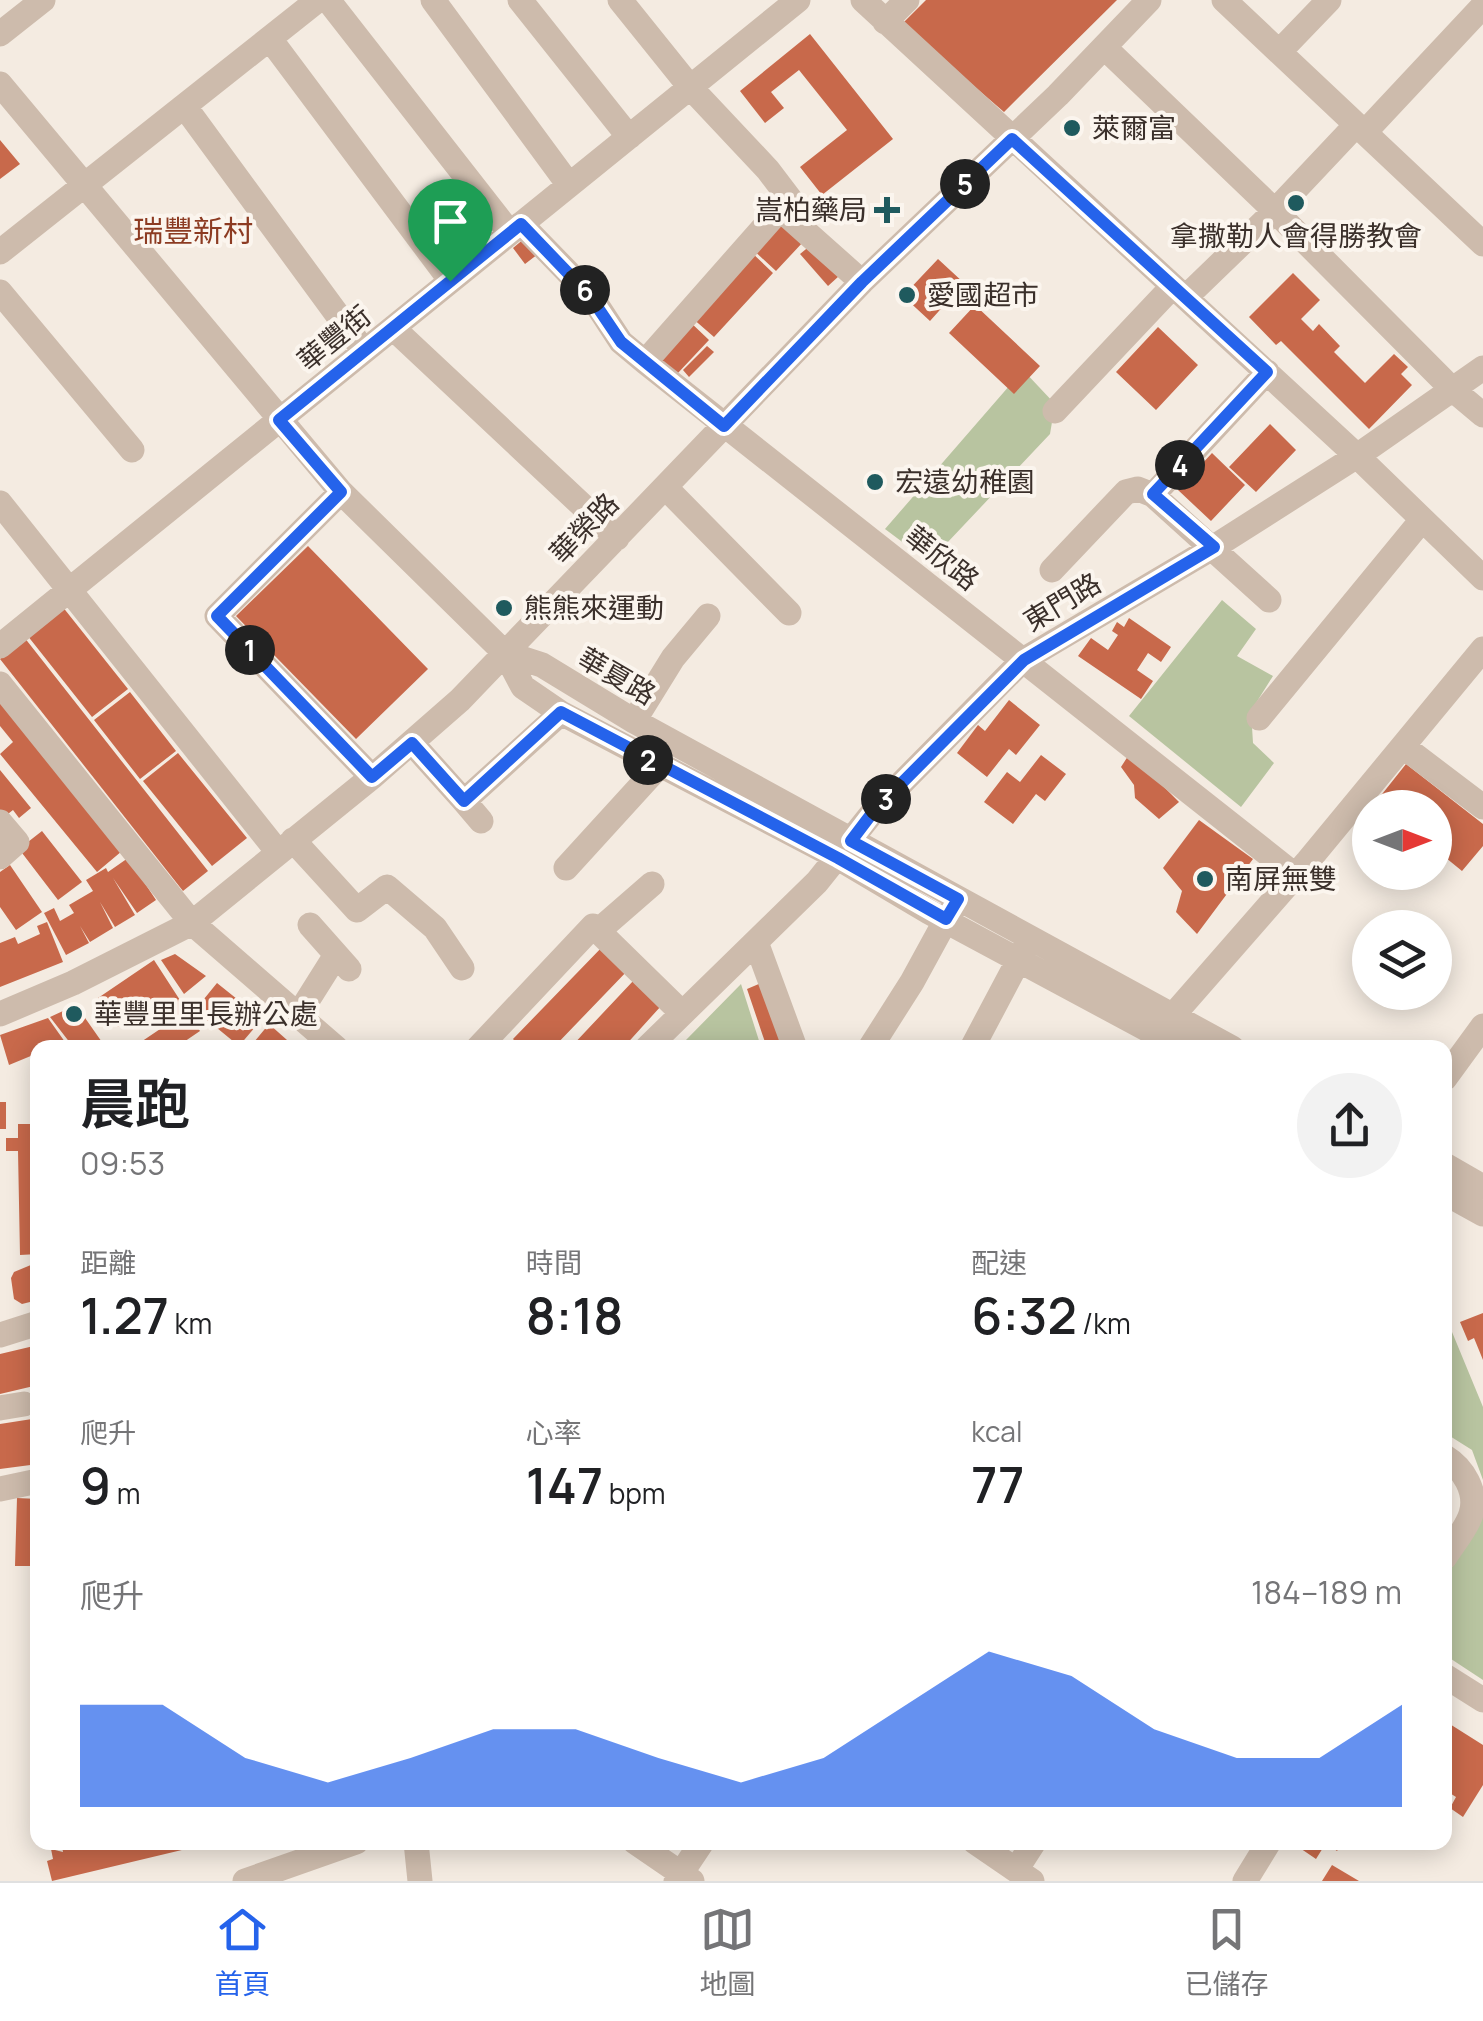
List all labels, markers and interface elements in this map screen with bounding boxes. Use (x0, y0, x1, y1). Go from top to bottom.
place label: 萊爾富 (1092, 108, 1176, 146)
marker: 萊爾富 (1061, 117, 1083, 139)
pin: 5 (940, 159, 990, 209)
text: 5 (957, 165, 973, 203)
pin (408, 179, 493, 282)
place label: 嵩柏藥局 (755, 190, 867, 228)
marker: 拿撒勒人會得勝教會 (1285, 192, 1307, 214)
icon: arrive (423, 194, 478, 249)
marker: 嵩柏藥局 (876, 199, 898, 221)
district label: 瑞豐新村 (133, 210, 253, 251)
place label: 拿撒勒人會得勝教會 (1170, 216, 1422, 254)
pin: 6 (560, 265, 610, 315)
text: 6 (576, 271, 594, 309)
place label: 愛國超市 (927, 275, 1039, 313)
marker: 愛國超市 (896, 284, 918, 306)
street label: 華豐街 (289, 296, 378, 378)
pin: 4 (1155, 440, 1205, 490)
text: 4 (1171, 446, 1189, 484)
place label: 宏遠幼稚園 (895, 462, 1035, 500)
marker: 宏遠幼稚園 (864, 471, 886, 493)
street label: 華榮路 (540, 484, 626, 571)
street label: 華欣路 (898, 516, 987, 598)
street label: 東門路 (1016, 563, 1107, 639)
place label: 熊熊來運動 (524, 588, 664, 626)
marker: 熊熊來運動 (493, 597, 515, 619)
pin: 1 (225, 625, 275, 675)
text: 1 (244, 631, 256, 669)
street label: 華夏路 (572, 638, 663, 713)
pin: 2 (623, 735, 673, 785)
text: 2 (640, 741, 656, 779)
pin: 3 (861, 774, 911, 824)
text: 3 (878, 780, 894, 818)
north arrow (1352, 790, 1452, 890)
map controls (1352, 790, 1452, 1010)
place label: 南屏無雙 (1225, 859, 1337, 897)
marker: 南屏無雙 (1194, 868, 1216, 890)
button: layers (1352, 910, 1452, 1010)
place label: 華豐里里長辦公處 (94, 994, 318, 1032)
marker: 華豐里里長辦公處 (63, 1003, 85, 1025)
text: 晨跑 (80, 1065, 190, 1141)
button: share (1297, 1073, 1402, 1178)
text: 09:53 (80, 1141, 165, 1185)
text: 距離 (80, 1243, 136, 1281)
text: 時間 (526, 1243, 582, 1281)
text: 配速 (971, 1243, 1027, 1281)
text: 1.27 (80, 1281, 169, 1349)
text: 8:18 (526, 1281, 623, 1349)
text: 6:32 (971, 1281, 1077, 1349)
text: km (169, 1304, 212, 1342)
text: /km (1077, 1304, 1131, 1342)
text: kcal (971, 1412, 1022, 1450)
text: 爬升 (80, 1413, 136, 1451)
text: 心率 (526, 1413, 582, 1451)
text: 77 (971, 1450, 1024, 1518)
text: 9 (80, 1451, 111, 1519)
text: 147 (526, 1451, 603, 1519)
text: m (111, 1474, 140, 1512)
text: bpm (603, 1474, 666, 1512)
text: 184–189 m (1251, 1570, 1402, 1614)
text: 爬升 (80, 1573, 144, 1617)
tab: 首頁 (214, 1902, 271, 2002)
tab: 地圖 (699, 1902, 756, 2002)
tab: 已儲存 (1184, 1902, 1269, 2002)

